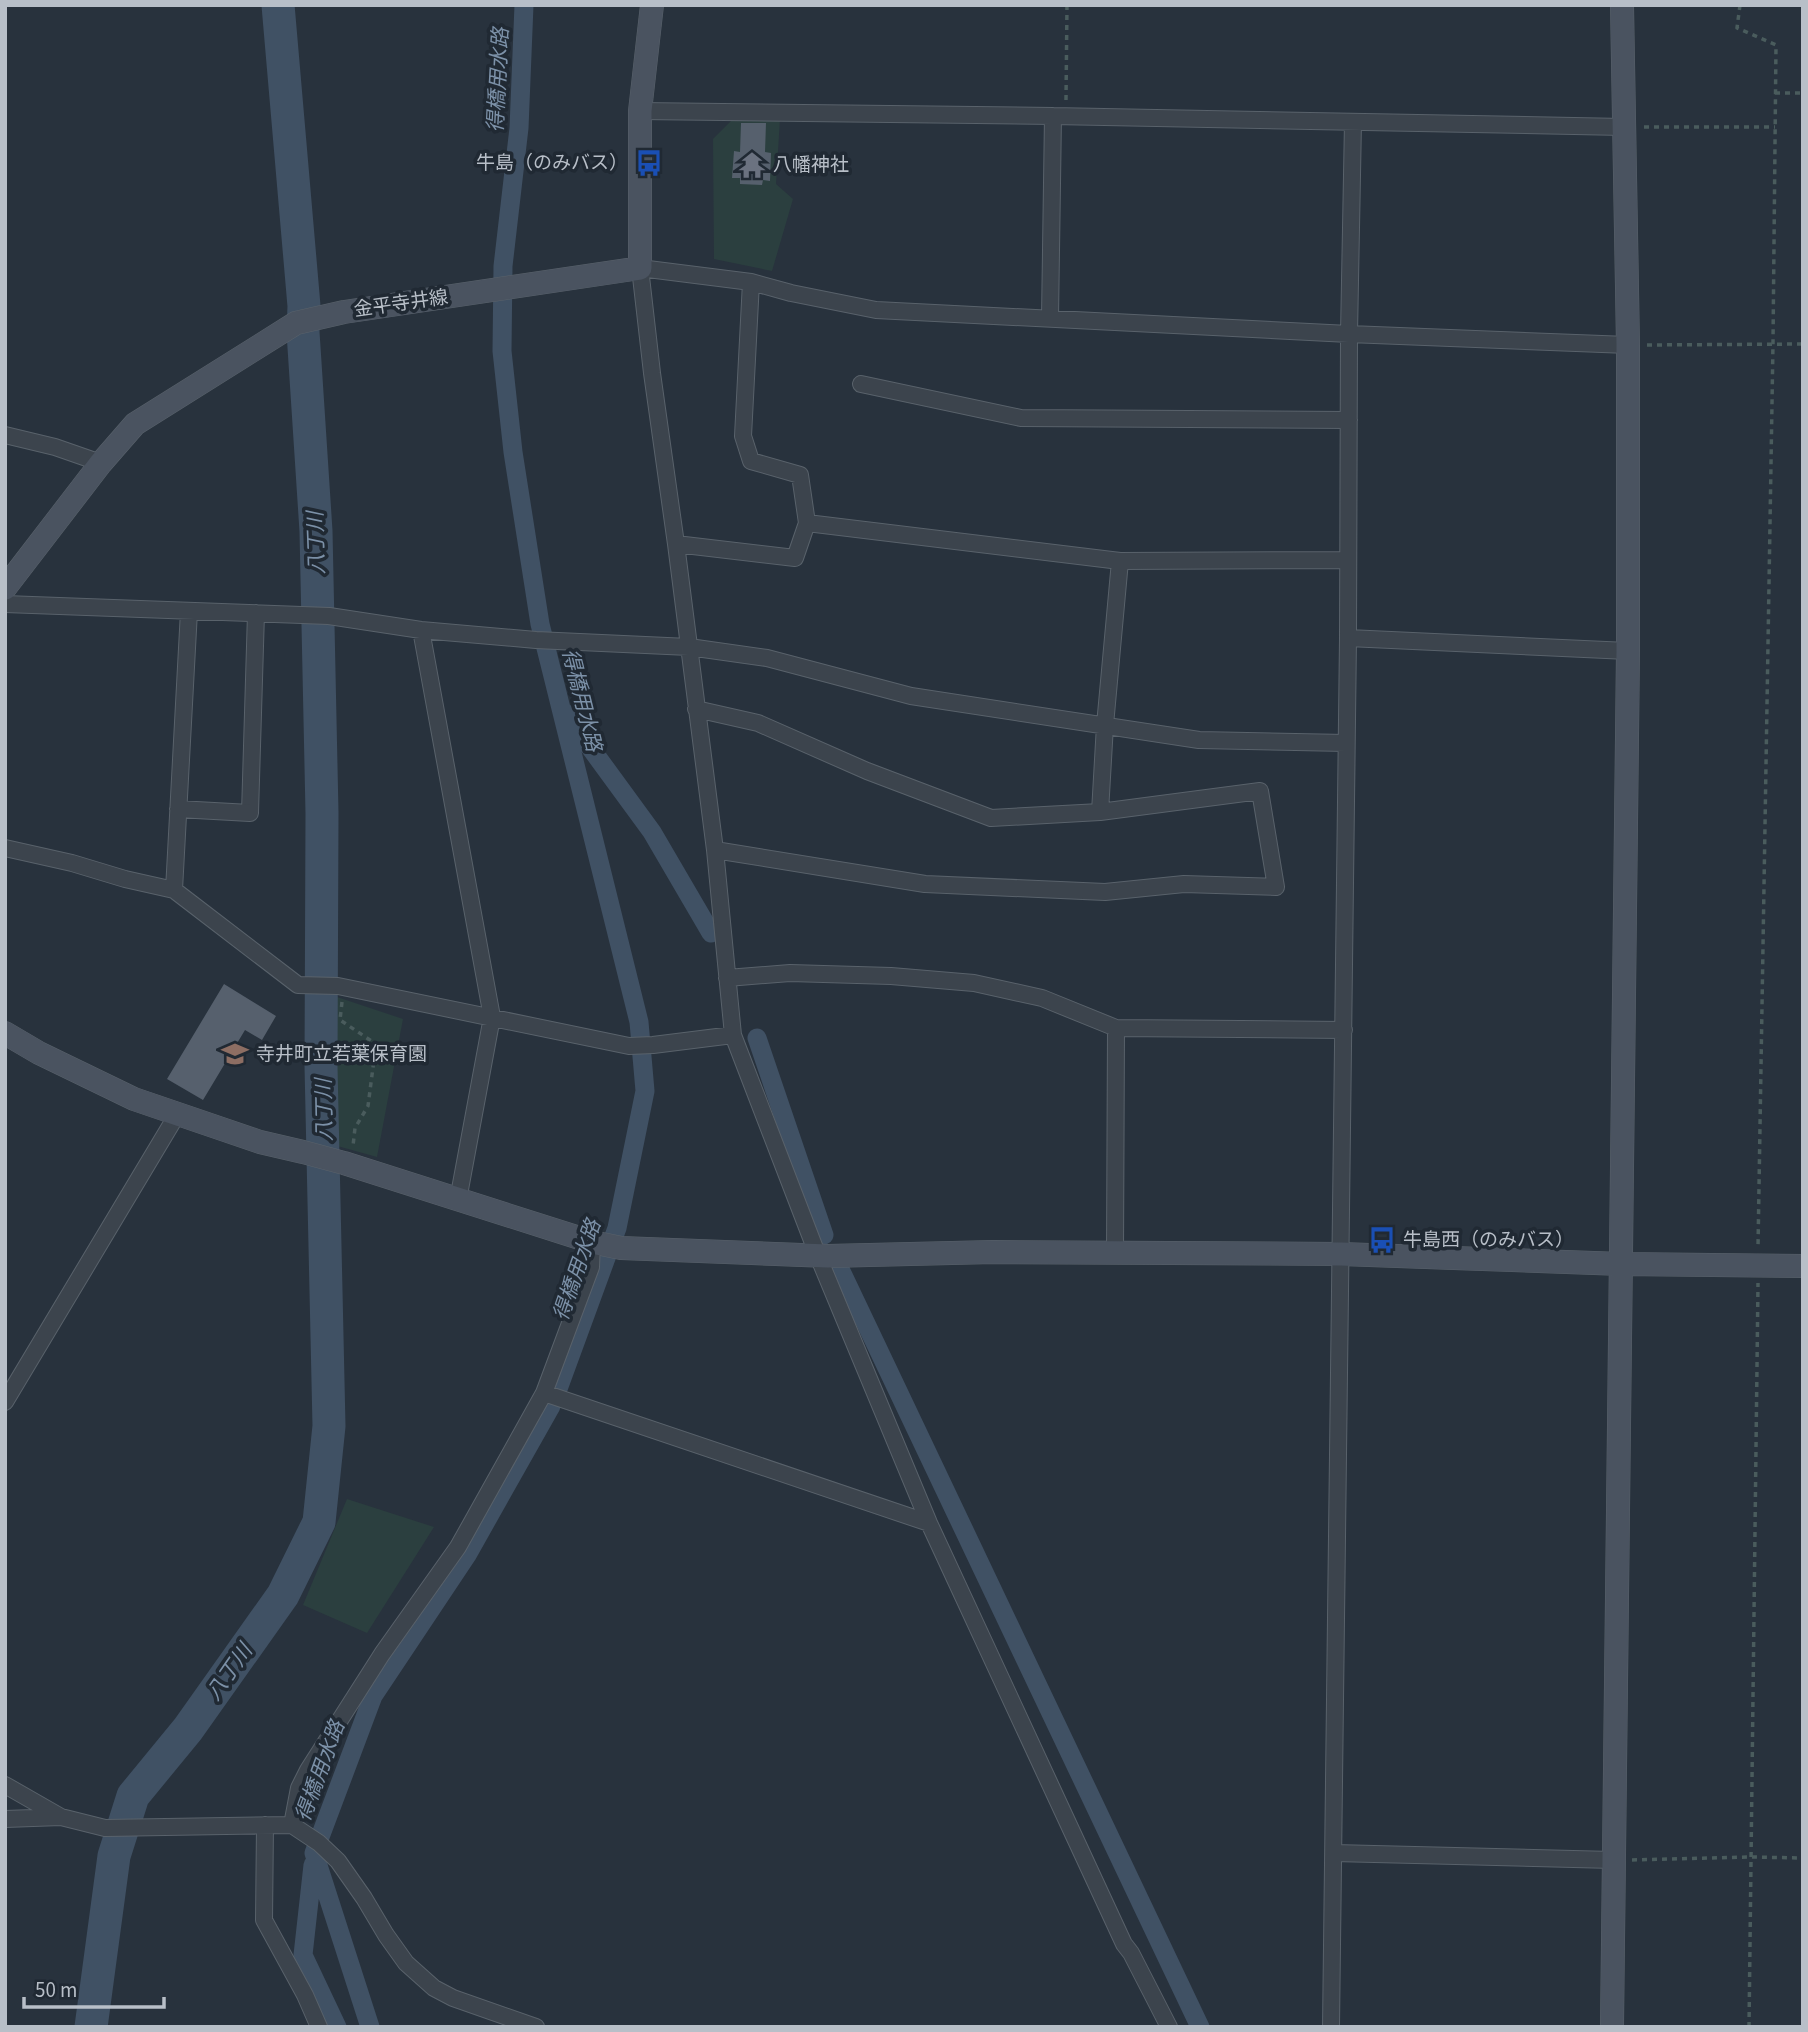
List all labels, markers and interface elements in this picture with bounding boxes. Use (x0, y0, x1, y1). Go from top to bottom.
water label: 得橋用水路 (480, 25, 516, 133)
bus stop icon: 牛島（のみバス） (634, 148, 664, 178)
place label: 牛島（のみバス） (476, 150, 628, 177)
temple icon: 八幡神社 (737, 150, 767, 180)
place label: 八幡神社 (773, 152, 849, 179)
street label: 金平寺井線 (352, 284, 450, 324)
water label: 八丁川 (300, 509, 332, 575)
water label: 得橋用水路 (555, 645, 610, 757)
school or university icon: 寺井町立若葉保育園 (220, 1039, 250, 1069)
place label: 寺井町立若葉保育園 (256, 1041, 427, 1068)
water label: 八丁川 (308, 1076, 340, 1142)
water label: 得橋用水路 (546, 1214, 609, 1325)
bus stop icon: 牛島西（のみバス） (1367, 1225, 1397, 1255)
place label: 牛島西（のみバス） (1403, 1227, 1574, 1254)
water label: 八丁川 (199, 1636, 261, 1706)
water label: 得橋用水路 (288, 1715, 353, 1825)
scale bar (24, 1966, 164, 2010)
text: 50 m (35, 1975, 77, 2005)

